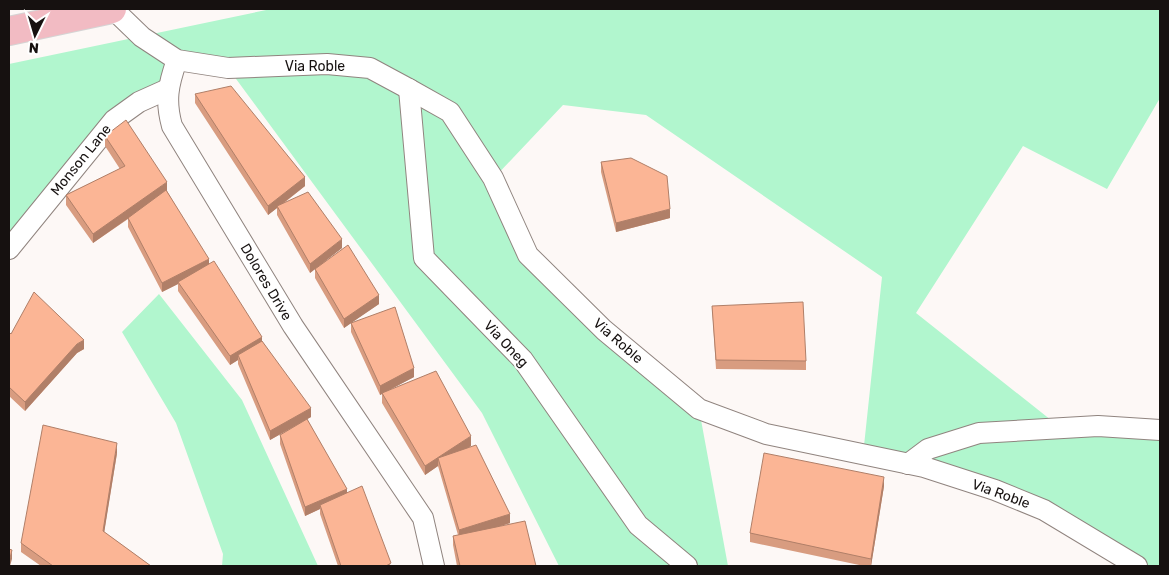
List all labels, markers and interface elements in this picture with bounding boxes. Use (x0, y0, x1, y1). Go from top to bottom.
north arrow (10, 10, 60, 60)
text: N (28, 39, 40, 56)
street label: Via Roble (285, 58, 345, 75)
street label: Monson Lane (47, 121, 115, 199)
street label: Dolores Drive (236, 241, 296, 324)
street label: Via Roble (590, 315, 646, 367)
street label: Via Oneg (480, 317, 532, 371)
street label: Via Roble (970, 476, 1032, 512)

